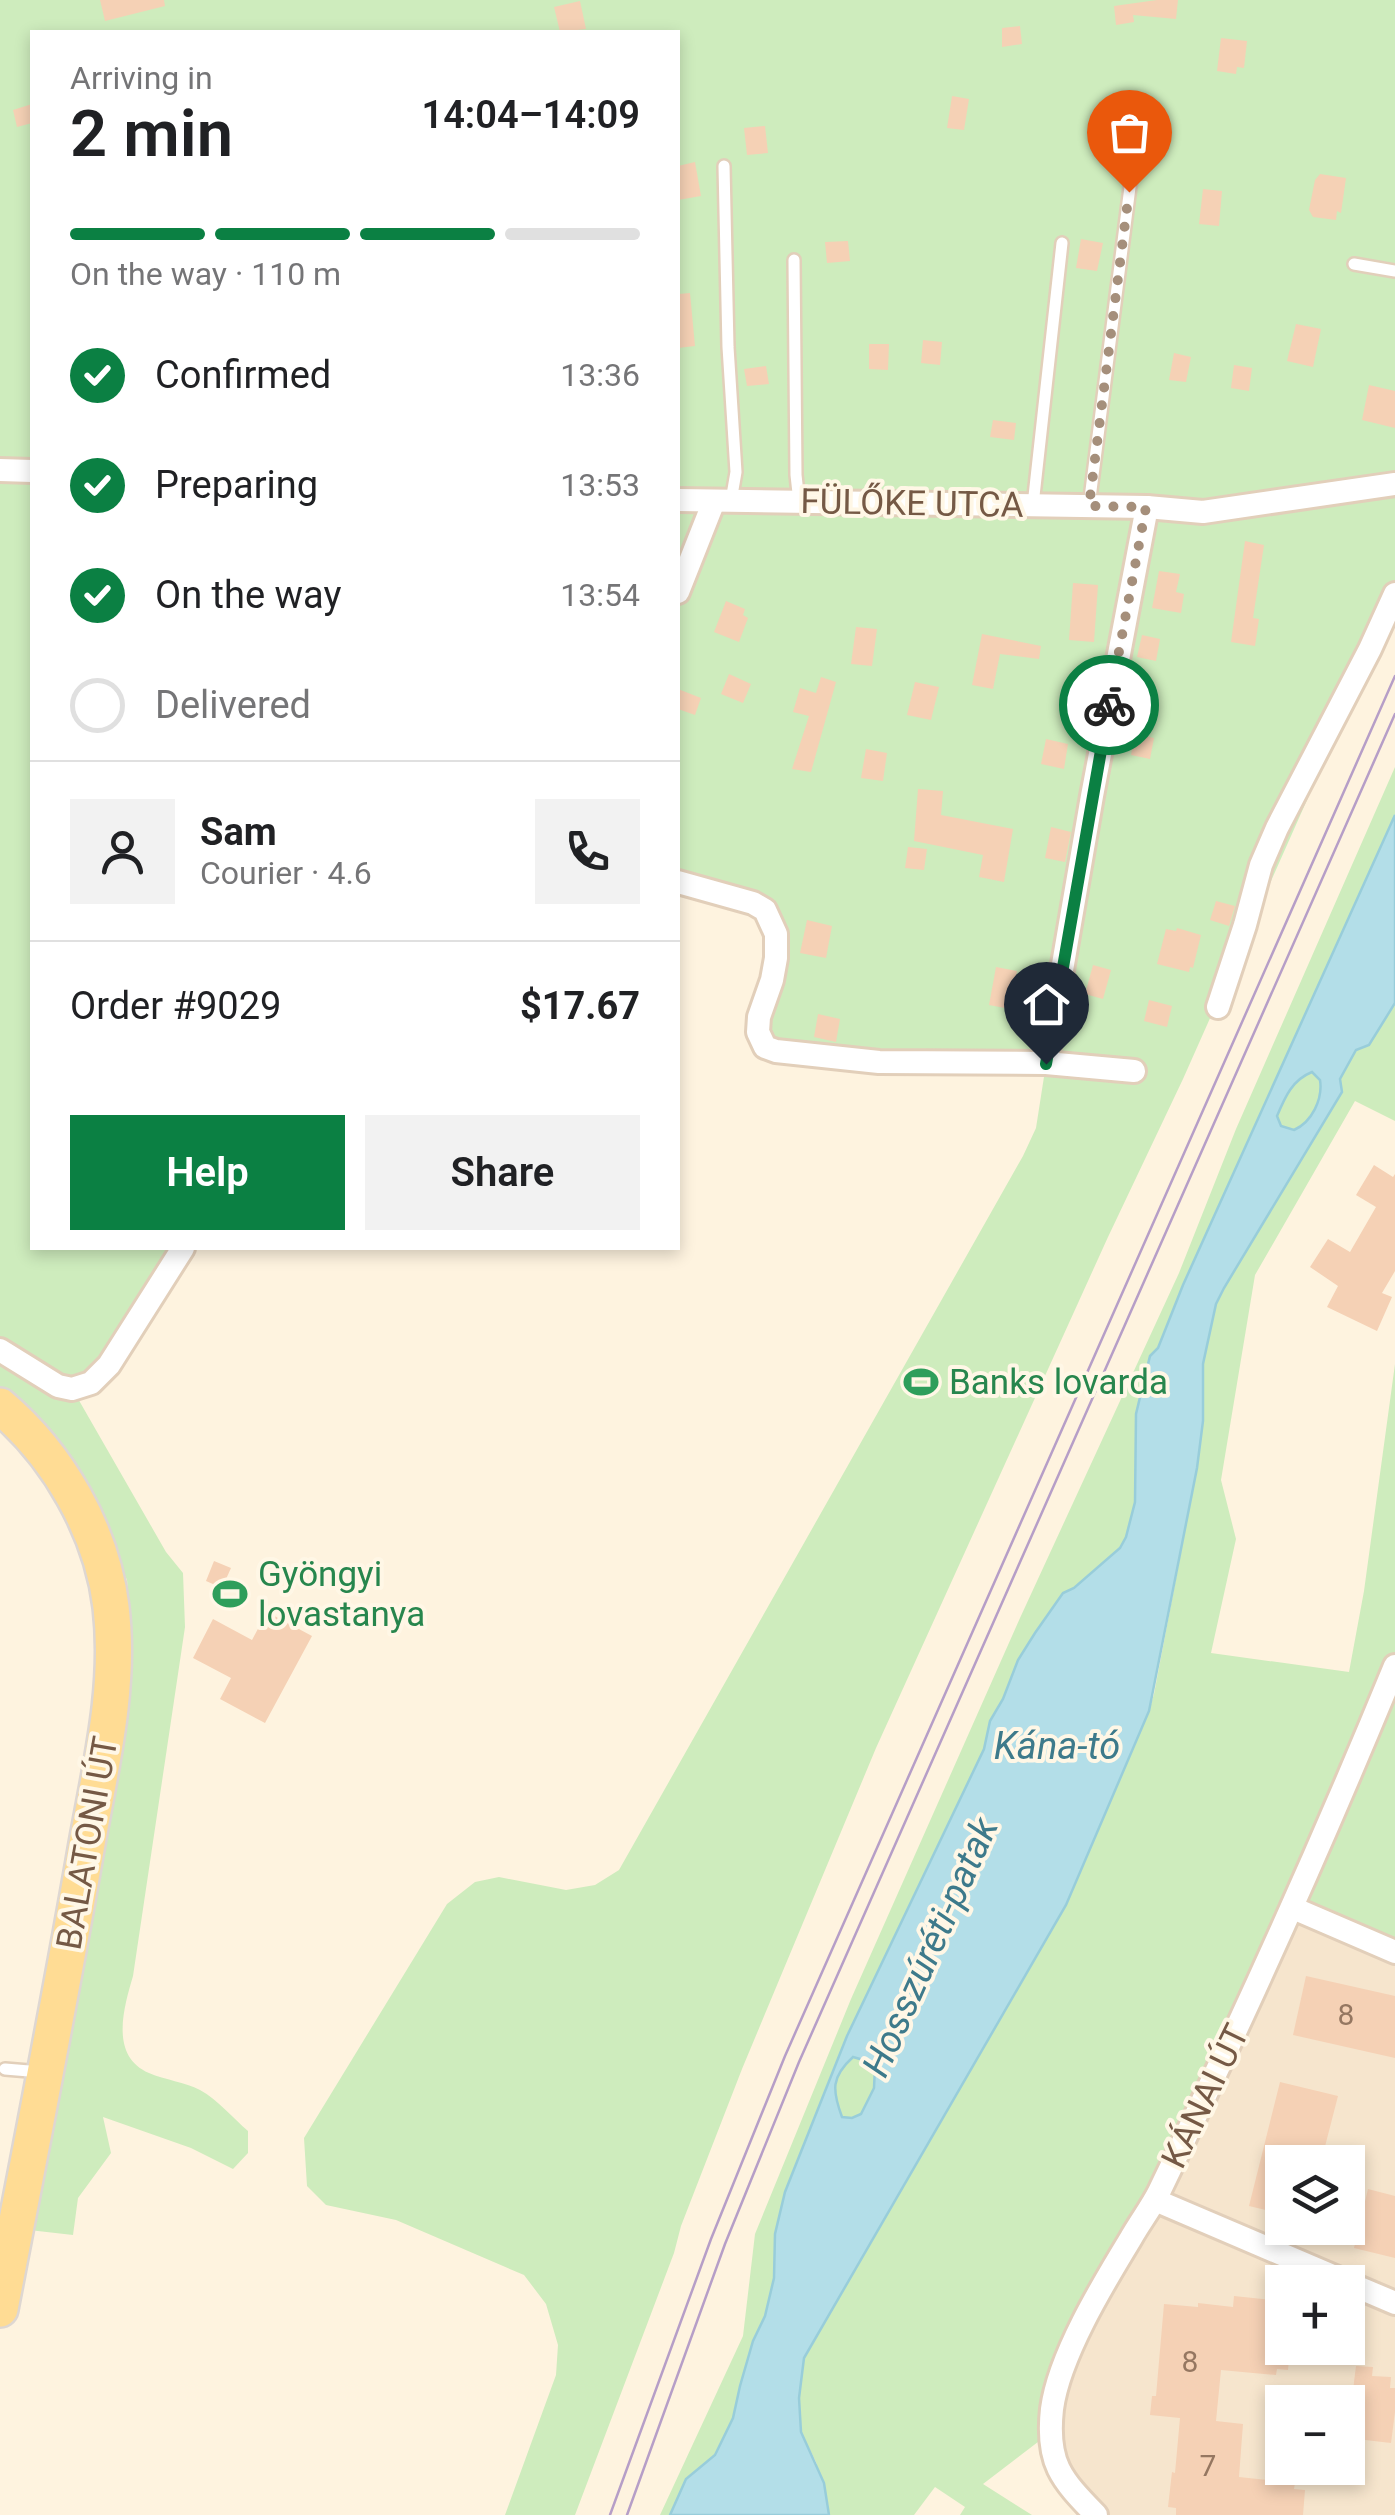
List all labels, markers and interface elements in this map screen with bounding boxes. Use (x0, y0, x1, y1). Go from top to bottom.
text: Arriving in (70, 59, 213, 97)
pin (1087, 90, 1172, 193)
text: 14:04–14:09 (421, 93, 640, 137)
text: 2 min (70, 96, 233, 172)
icon: bag (1102, 105, 1157, 160)
text: On the way · 110 m (70, 255, 341, 293)
icon: check (70, 348, 125, 403)
text: Confirmed (155, 353, 331, 397)
text: 13:36 (560, 356, 640, 394)
icon: check (70, 458, 125, 513)
text: Preparing (155, 463, 318, 507)
text: 13:53 (560, 466, 640, 504)
street label: FÜLŐKE UTCA (800, 480, 1024, 526)
icon: check (70, 568, 125, 623)
text: On the way (155, 573, 341, 617)
text: 13:54 (560, 576, 640, 614)
courier (1059, 655, 1159, 755)
icon: bike (1082, 678, 1137, 733)
text: Delivered (155, 683, 311, 727)
button: person (70, 799, 175, 904)
button: phone (535, 799, 640, 904)
text: Sam (200, 810, 277, 854)
text: Courier · 4.6 (200, 854, 372, 892)
pin (1004, 962, 1089, 1065)
icon: home (1019, 977, 1074, 1032)
text: Order #9029 (70, 984, 281, 1028)
text: $17.67 (520, 984, 640, 1028)
button: Help (70, 1115, 345, 1230)
button: Share (365, 1115, 640, 1230)
place label: Banks lovarda (949, 1362, 1168, 1403)
sports icon: Banks lovarda (902, 1363, 940, 1401)
place label: Gyöngyi lovastanya (258, 1554, 425, 1635)
sports icon: Gyöngyi lovastanya (211, 1575, 249, 1613)
water label: Kána-tó (994, 1724, 1120, 1768)
street label: BALATONI ÚT (49, 1733, 126, 1953)
water label: Hosszúréti-patak (853, 1810, 1007, 2083)
house number: 8 (1338, 1997, 1354, 2032)
street label: KÁNAI ÚT (1153, 2018, 1258, 2175)
map controls (1265, 2145, 1365, 2485)
button: layers (1265, 2145, 1365, 2245)
button: + (1265, 2265, 1365, 2365)
house number: 8 (1182, 2344, 1198, 2379)
button: − (1265, 2385, 1365, 2485)
house number: 7 (1200, 2448, 1216, 2483)

